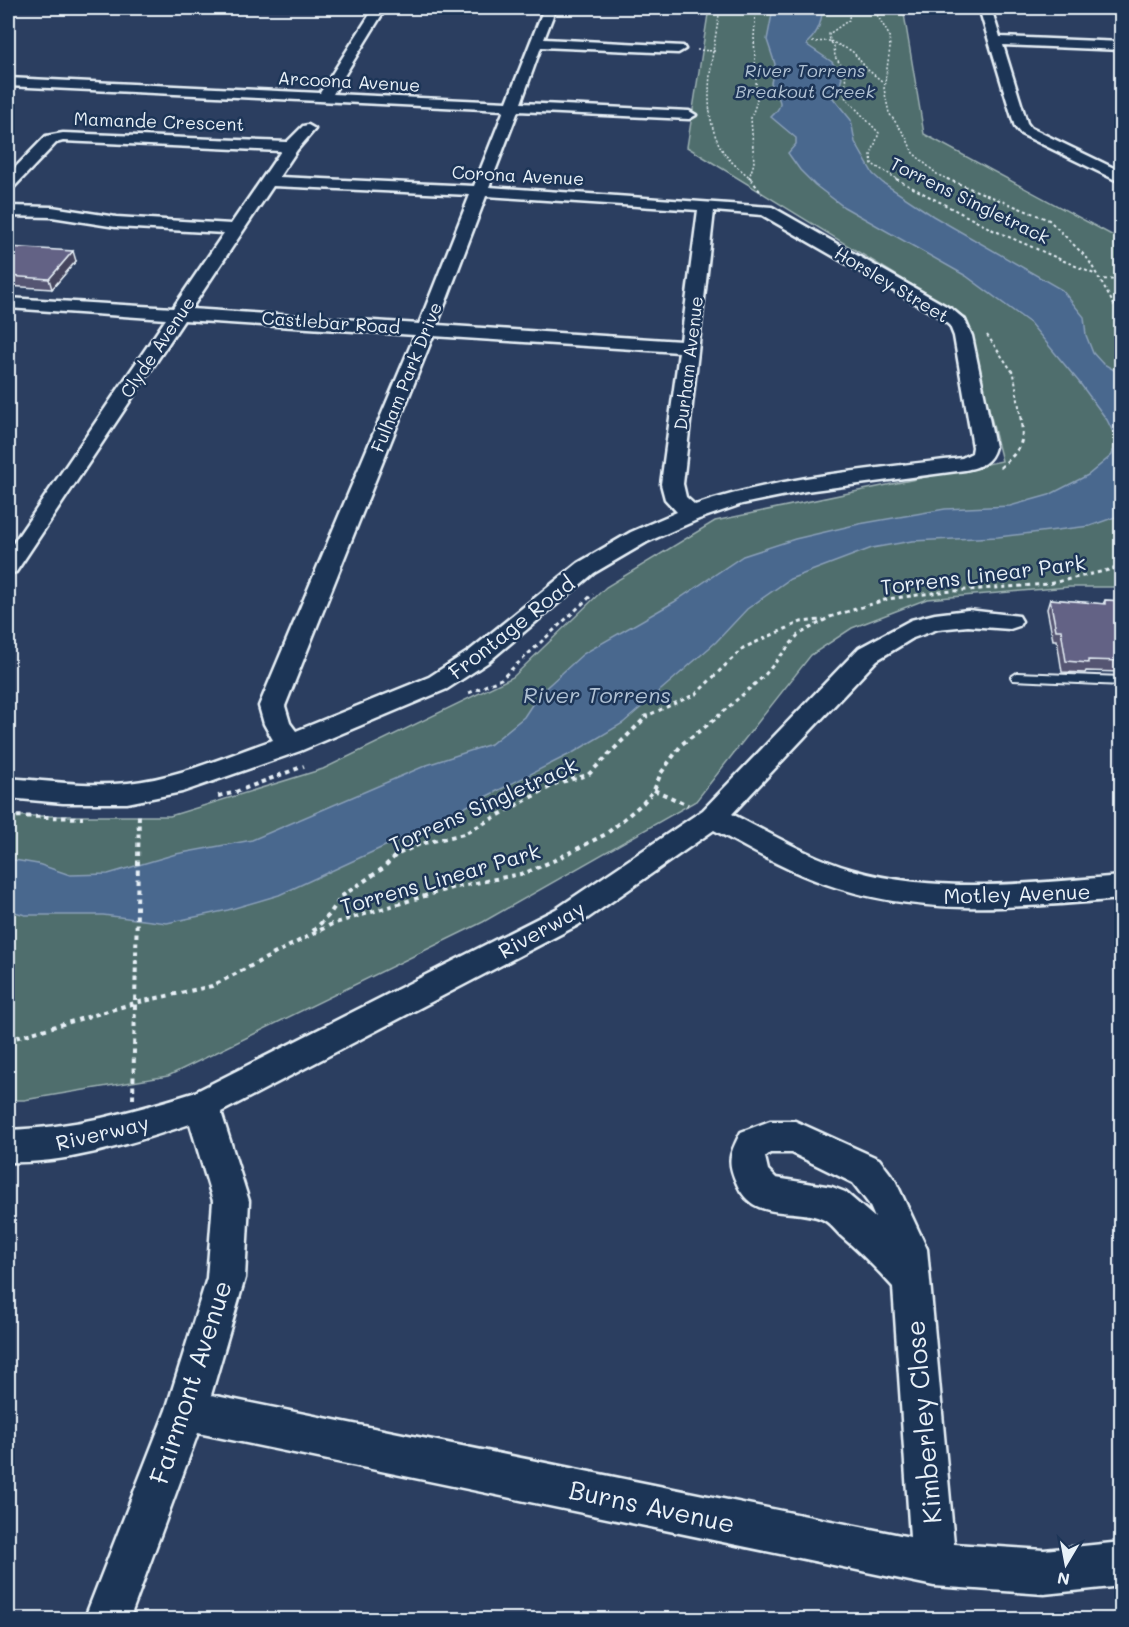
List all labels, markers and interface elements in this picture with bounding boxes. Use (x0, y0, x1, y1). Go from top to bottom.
water label: River Torrens Breakout Creek (735, 58, 875, 103)
street label: Arcoona Avenue (277, 65, 421, 97)
street label: Mamande Crescent (73, 106, 245, 136)
street label: Torrens Singletrack (886, 151, 1054, 249)
street label: Corona Avenue (451, 160, 585, 190)
street label: Horsley Street (830, 240, 954, 328)
street label: Clyde Avenue (114, 292, 200, 402)
street label: Durham Avenue (668, 295, 708, 431)
street label: Fulham Park Drive (365, 298, 447, 456)
street label: Castlebar Road (261, 305, 401, 339)
street label: Torrens Linear Park (879, 548, 1087, 600)
street label: Frontage Road (442, 569, 580, 685)
water label: River Torrens (523, 680, 671, 709)
street label: Torrens Singletrack (385, 750, 581, 858)
street label: Torrens Linear Park (337, 837, 543, 919)
street label: Motley Avenue (943, 877, 1091, 909)
street label: Riverway (493, 894, 589, 964)
street label: Riverway (53, 1108, 151, 1156)
street label: Fairmont Avenue (141, 1276, 239, 1488)
street label: Kimberley Close (897, 1319, 949, 1525)
street label: Burns Avenue (566, 1472, 738, 1540)
north arrow (1036, 1534, 1096, 1594)
text: N (1055, 1568, 1071, 1591)

